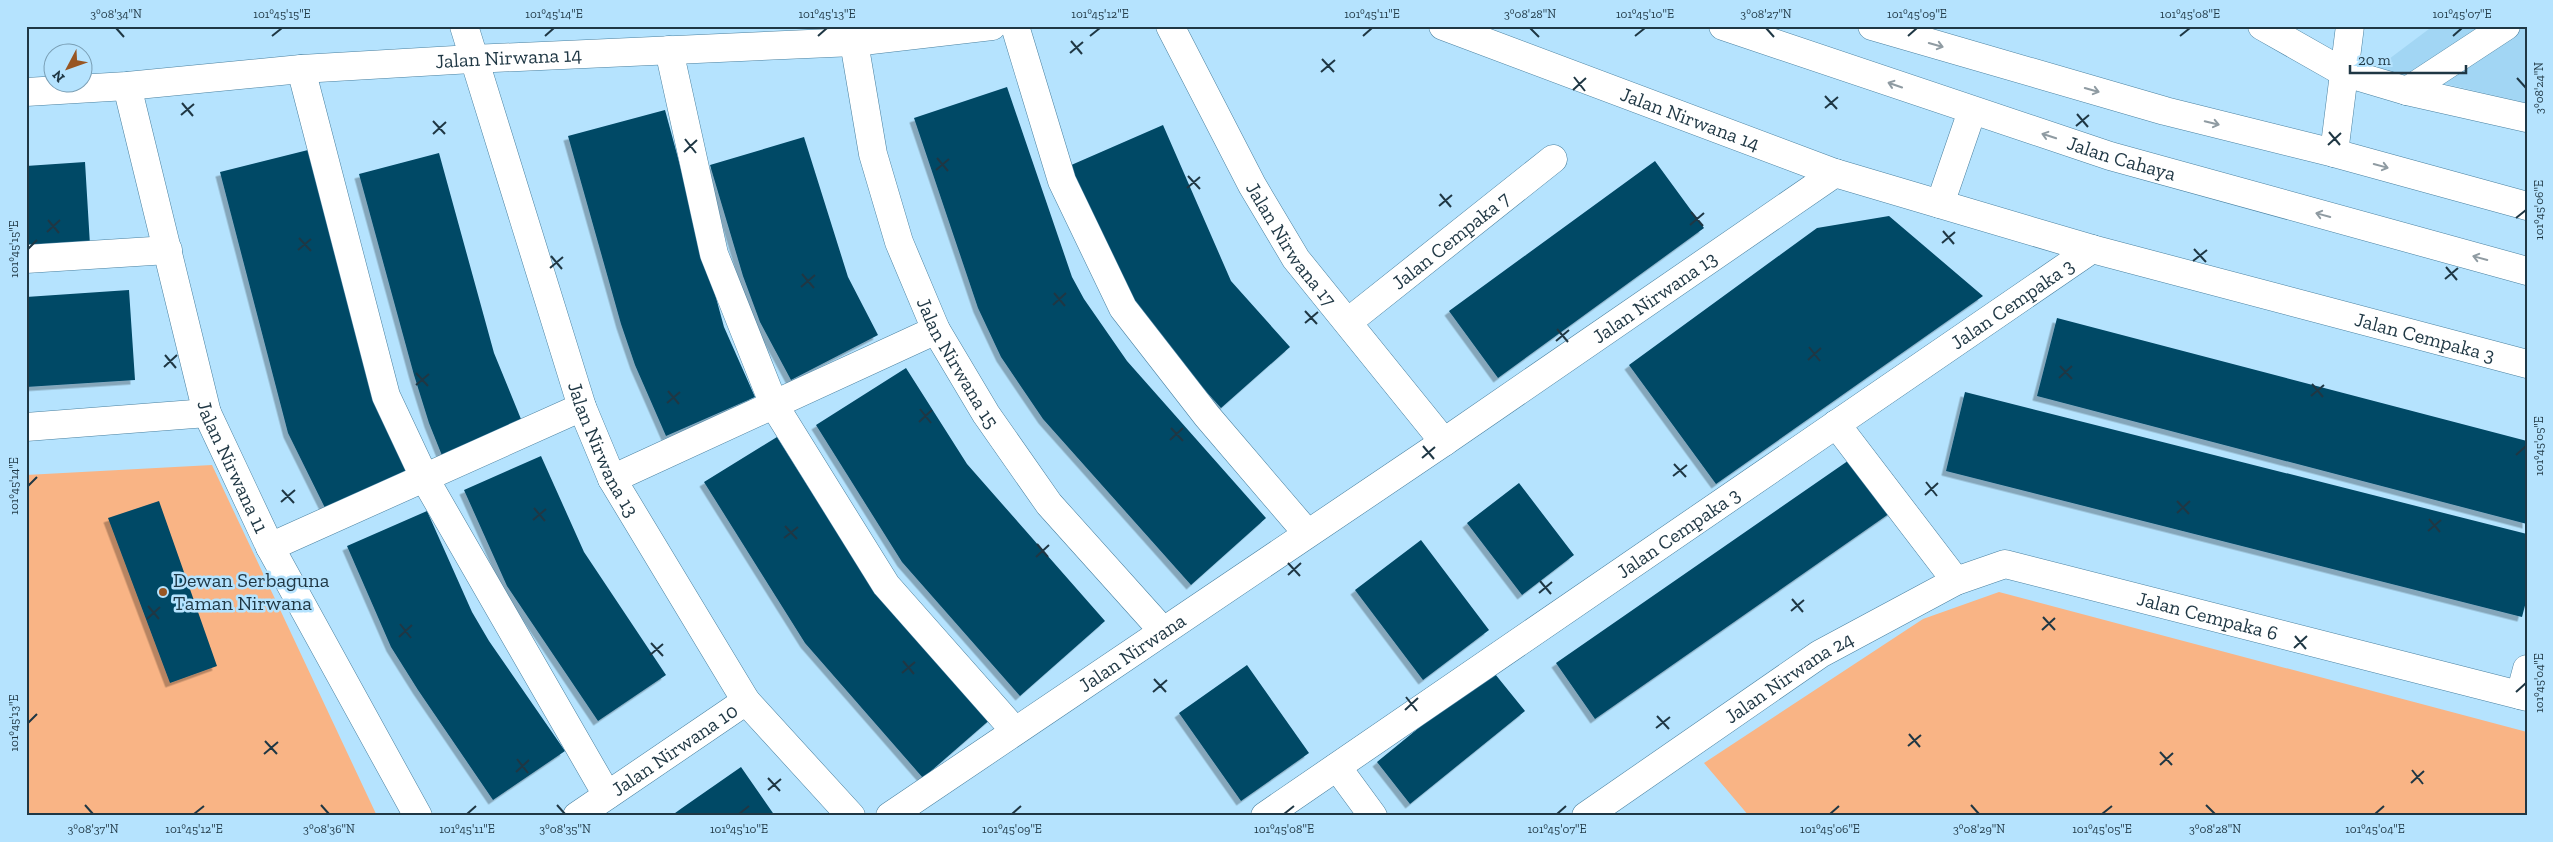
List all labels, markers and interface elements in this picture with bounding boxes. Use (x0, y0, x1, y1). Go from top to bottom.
text: 3°08'34"N (90, 7, 142, 21)
text: 101°45'15"E (253, 7, 311, 21)
text: 101°45'14"E (525, 7, 583, 21)
text: 101°45'13"E (798, 7, 856, 21)
text: 101°45'12"E (1071, 7, 1129, 21)
text: 101°45'11"E (1344, 7, 1400, 21)
text: 3°08'28"N (1504, 7, 1556, 21)
text: 101°45'10"E (1616, 7, 1674, 21)
text: 3°08'27"N (1740, 7, 1792, 21)
text: 101°45'09"E (1887, 7, 1947, 21)
text: 101°45'08"E (2160, 7, 2220, 21)
text: 101°45'07"E (2432, 7, 2492, 21)
one-way arrow (1927, 40, 1943, 50)
north arrow (42, 42, 92, 92)
street label: Jalan Nirwana 14 (435, 42, 583, 73)
scale bar (2350, 42, 2467, 74)
text: 20 m (2358, 51, 2391, 69)
text: 3°08'24"N (2532, 62, 2546, 114)
text: N (48, 66, 68, 86)
one-way arrow (1888, 80, 1903, 89)
street label: Jalan Nirwana 14 (1617, 82, 1763, 156)
one-way arrow (2083, 86, 2099, 96)
one-way arrow (2204, 119, 2220, 128)
street label: Jalan Cahaya (2064, 130, 2179, 186)
one-way arrow (2041, 131, 2057, 141)
one-way arrow (2372, 162, 2388, 171)
street label: Jalan Nirwana 17 (1241, 178, 1342, 312)
text: 101°45'06"E (2532, 180, 2546, 240)
street label: Jalan Cempaka 7 (1387, 186, 1515, 295)
one-way arrow (2316, 209, 2332, 219)
text: 101°45'15"E (7, 220, 21, 278)
street label: Jalan Nirwana 13 (1588, 246, 1721, 348)
street label: Jalan Cempaka 3 (1946, 253, 2078, 354)
one-way arrow (2472, 253, 2488, 262)
street label: Jalan Nirwana 15 (912, 294, 1004, 433)
street label: Jalan Cempaka 3 (2352, 307, 2498, 367)
street label: Jalan Nirwana 13 (563, 379, 644, 521)
street label: Jalan Nirwana 11 (192, 398, 274, 537)
text: 101°45'05"E (2532, 416, 2546, 476)
text: 101°45'14"E (7, 457, 21, 515)
street label: Jalan Cempaka 3 (1612, 482, 1744, 583)
place label: Dewan Serbaguna Taman Nirwana (173, 568, 330, 615)
marker: Dewan Serbaguna Taman Nirwana (157, 586, 169, 598)
street label: Jalan Cempaka 6 (2135, 586, 2281, 645)
street label: Jalan Nirwana (1074, 608, 1190, 697)
street label: Jalan Nirwana 24 (1720, 626, 1858, 728)
text: 101°45'04"E (2532, 653, 2546, 713)
text: 101°45'13"E (7, 694, 21, 752)
street label: Jalan Nirwana 10 (607, 698, 742, 801)
text: 3°08'37"N (67, 822, 119, 836)
text: 101°45'12"E (165, 822, 223, 836)
text: 3°08'36"N (303, 822, 355, 836)
text: 101°45'11"E (439, 822, 495, 836)
text: 3°08'35"N (539, 822, 591, 836)
text: 101°45'10"E (710, 822, 768, 836)
text: 101°45'09"E (982, 822, 1042, 836)
text: 101°45'08"E (1254, 822, 1314, 836)
text: 101°45'07"E (1527, 822, 1587, 836)
text: 101°45'06"E (1800, 822, 1860, 836)
text: 3°08'29"N (1953, 822, 2005, 836)
text: 101°45'05"E (2072, 822, 2132, 836)
text: 3°08'28"N (2189, 822, 2241, 836)
text: 101°45'04"E (2345, 822, 2405, 836)

